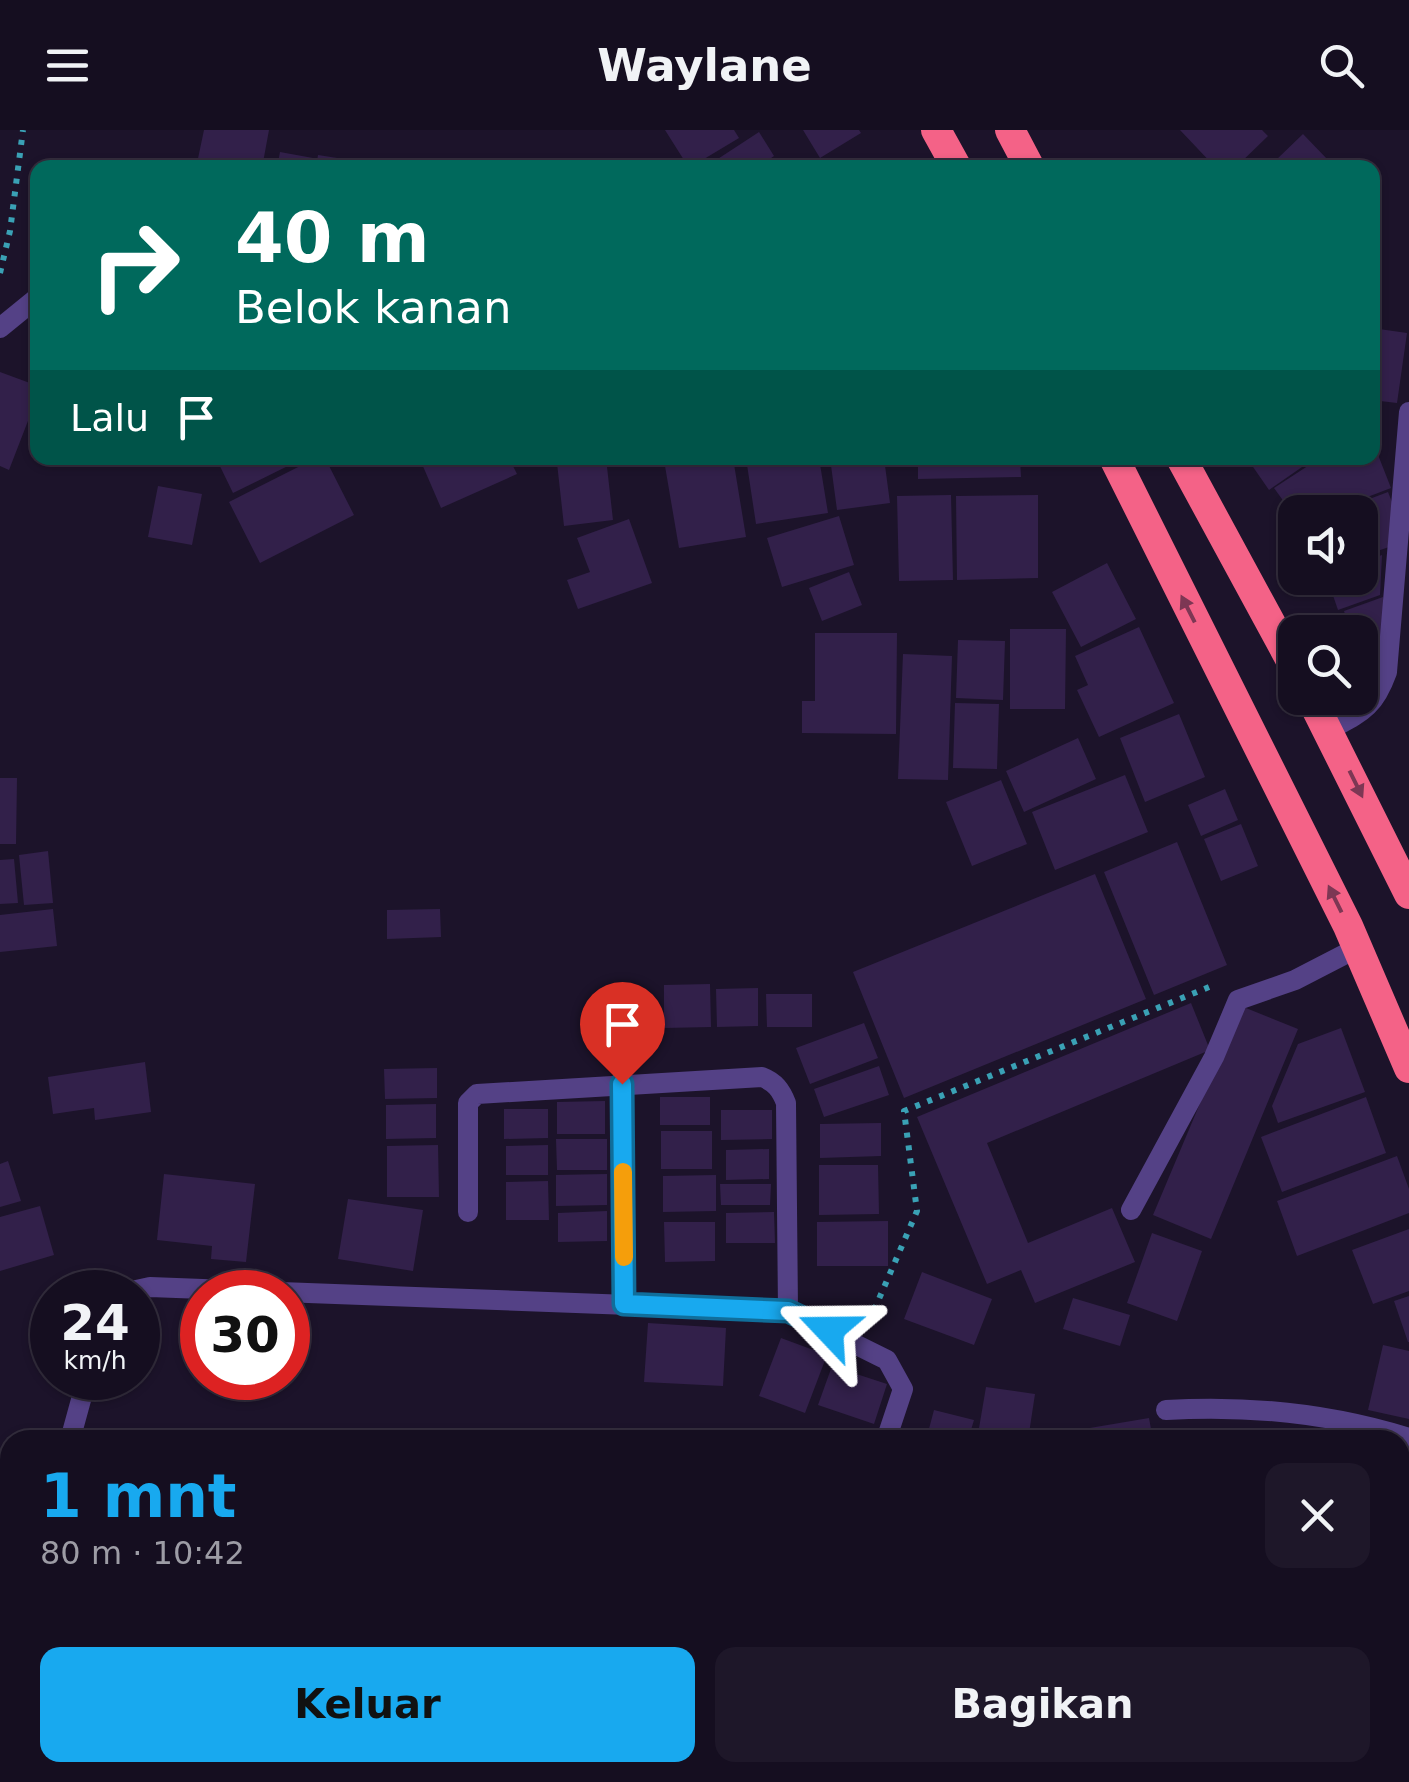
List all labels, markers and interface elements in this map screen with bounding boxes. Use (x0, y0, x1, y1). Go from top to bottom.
icon: menu (40, 38, 95, 93)
icon: search (1314, 38, 1369, 93)
text: Waylane (597, 39, 812, 92)
text: 40 m (235, 197, 430, 279)
icon: right (70, 200, 200, 330)
text: Belok kanan (235, 281, 511, 334)
icon: arrive (169, 390, 224, 445)
text: Lalu (70, 396, 149, 440)
map controls (1278, 495, 1378, 715)
button: sound (1278, 495, 1378, 595)
one-way arrow (1180, 594, 1197, 623)
button: search (1278, 615, 1378, 715)
one-way arrow (1347, 770, 1364, 799)
one-way arrow (1327, 884, 1344, 913)
pin (580, 982, 665, 1085)
icon: arrive (595, 997, 650, 1052)
speed limit sign: 30 (180, 1270, 310, 1400)
position arrow (777, 1278, 881, 1382)
text: 24 (60, 1294, 130, 1352)
text: km/h (63, 1346, 127, 1375)
text: 1 mnt (40, 1461, 237, 1531)
button: close (1265, 1463, 1370, 1568)
text: 80 m · 10:42 (40, 1534, 245, 1572)
button: Keluar (40, 1647, 695, 1762)
button: Bagikan (715, 1647, 1370, 1762)

